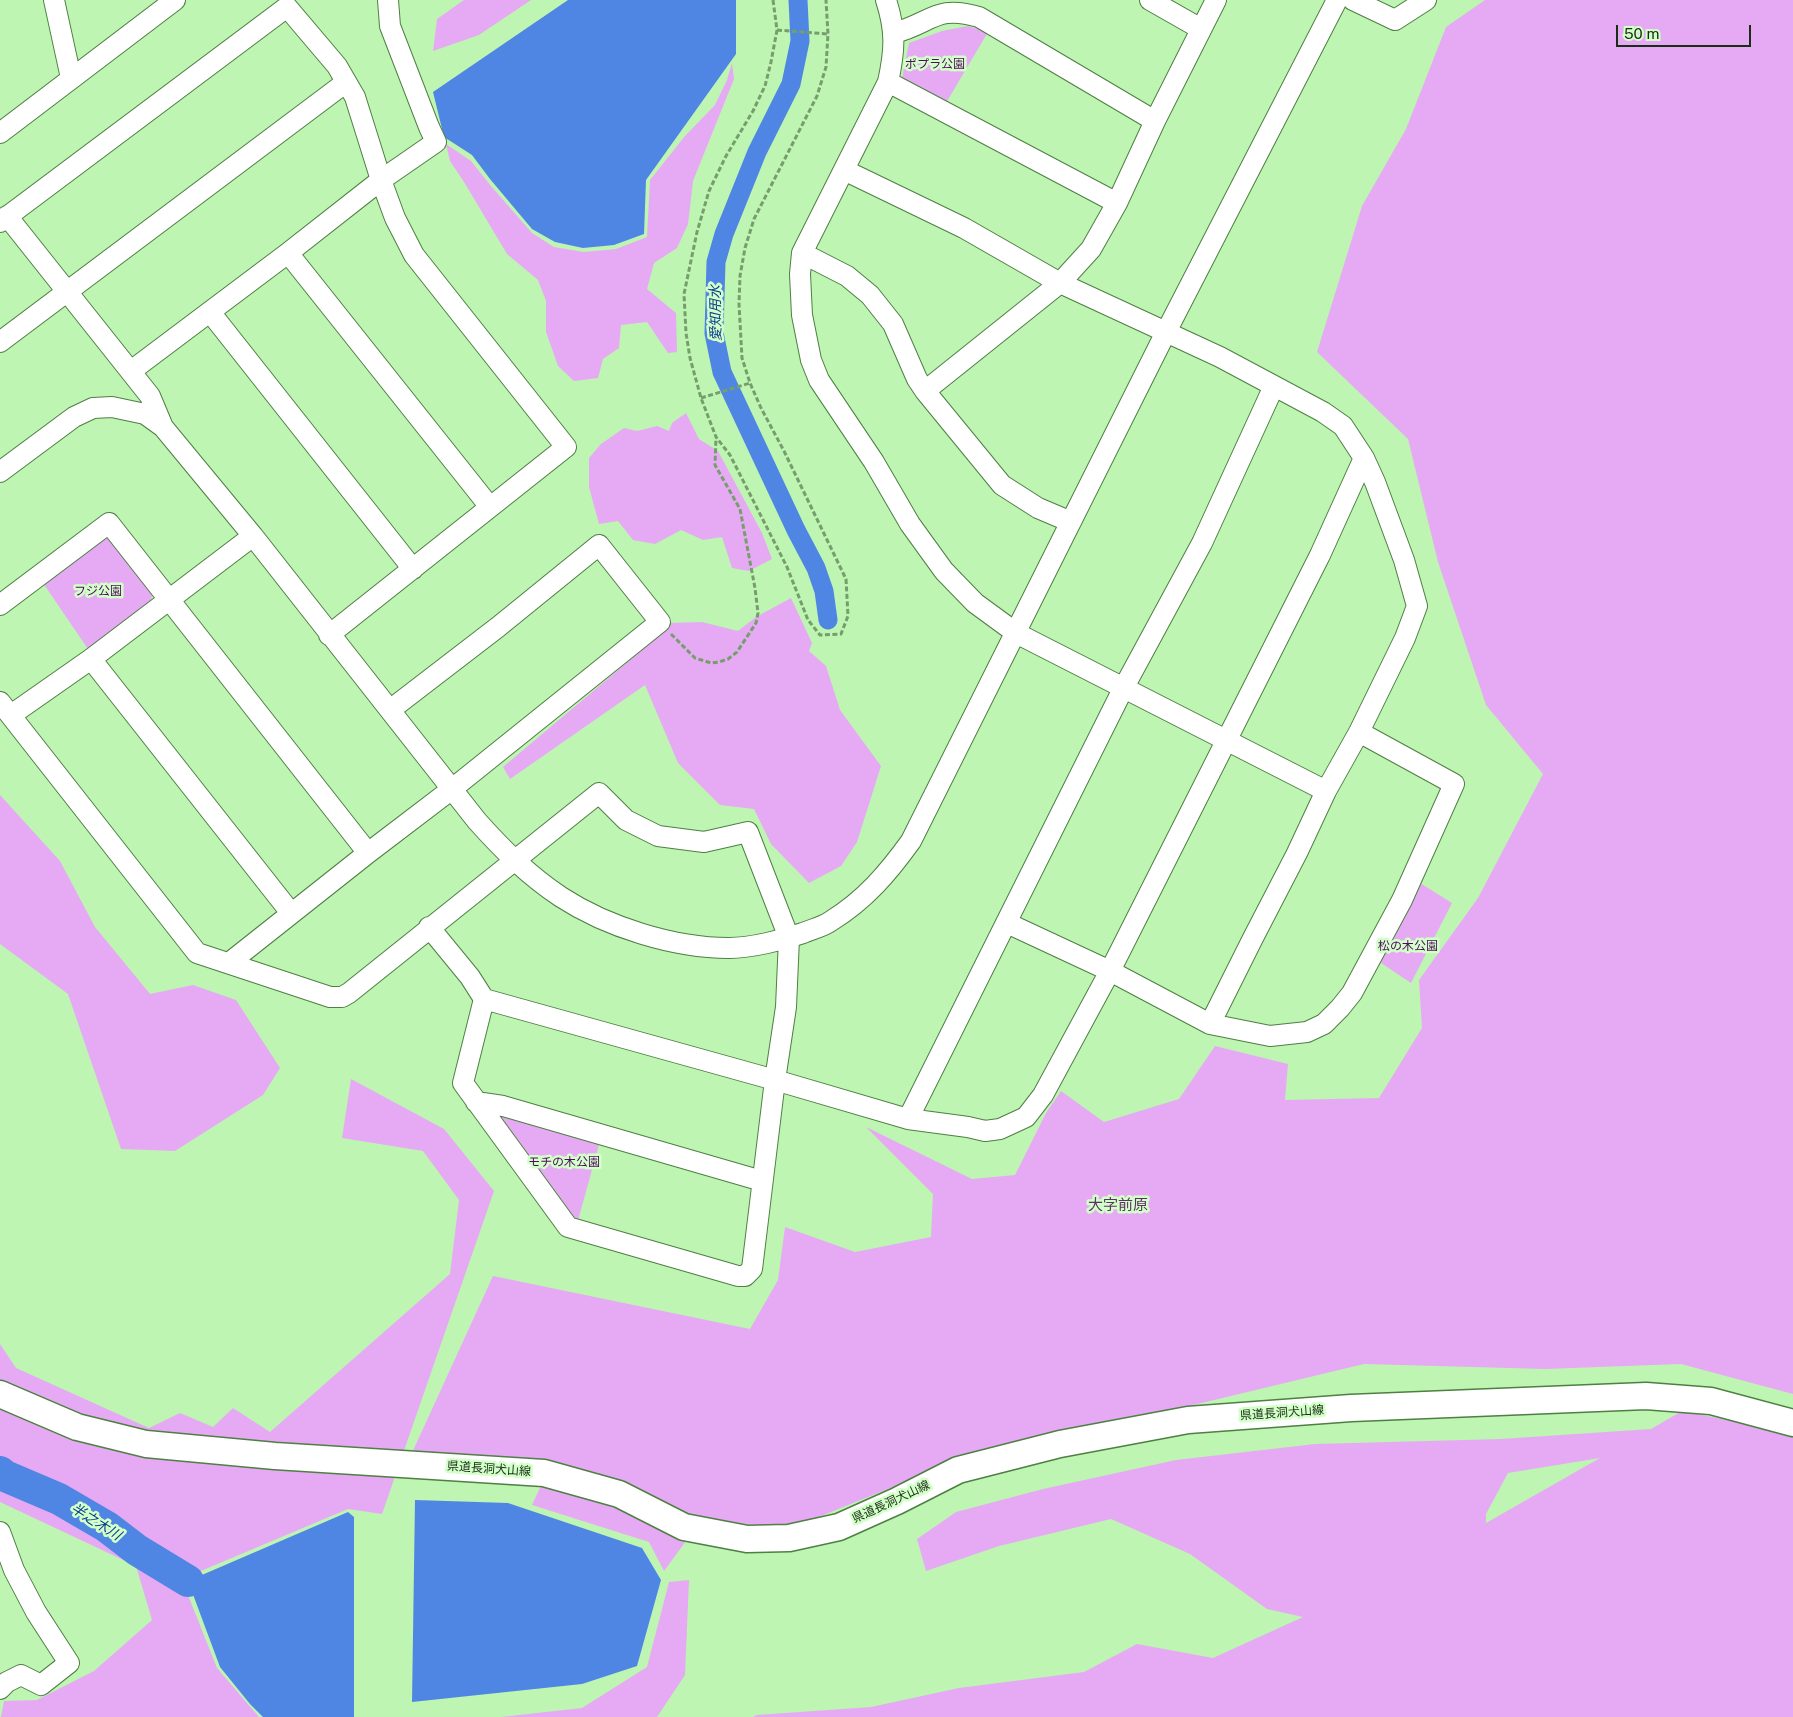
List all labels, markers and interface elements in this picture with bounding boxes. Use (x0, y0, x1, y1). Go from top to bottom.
scale bar (1618, 15, 1753, 47)
text: 50 m (1624, 25, 1659, 42)
park label: ポプラ公園 (905, 57, 965, 71)
water label: 愛知用水 (707, 285, 725, 341)
park label: フジ公園 (74, 584, 122, 598)
park label: 松の木公園 (1378, 939, 1438, 953)
park label: モチの木公園 (528, 1155, 600, 1169)
district label: 大字前原 (1088, 1196, 1148, 1214)
street label: 県道長洞犬山線 (1240, 1403, 1324, 1423)
street label: 県道長洞犬山線 (447, 1459, 531, 1479)
street label: 県道長洞犬山線 (850, 1478, 932, 1526)
water label: 半之木川 (68, 1500, 124, 1544)

